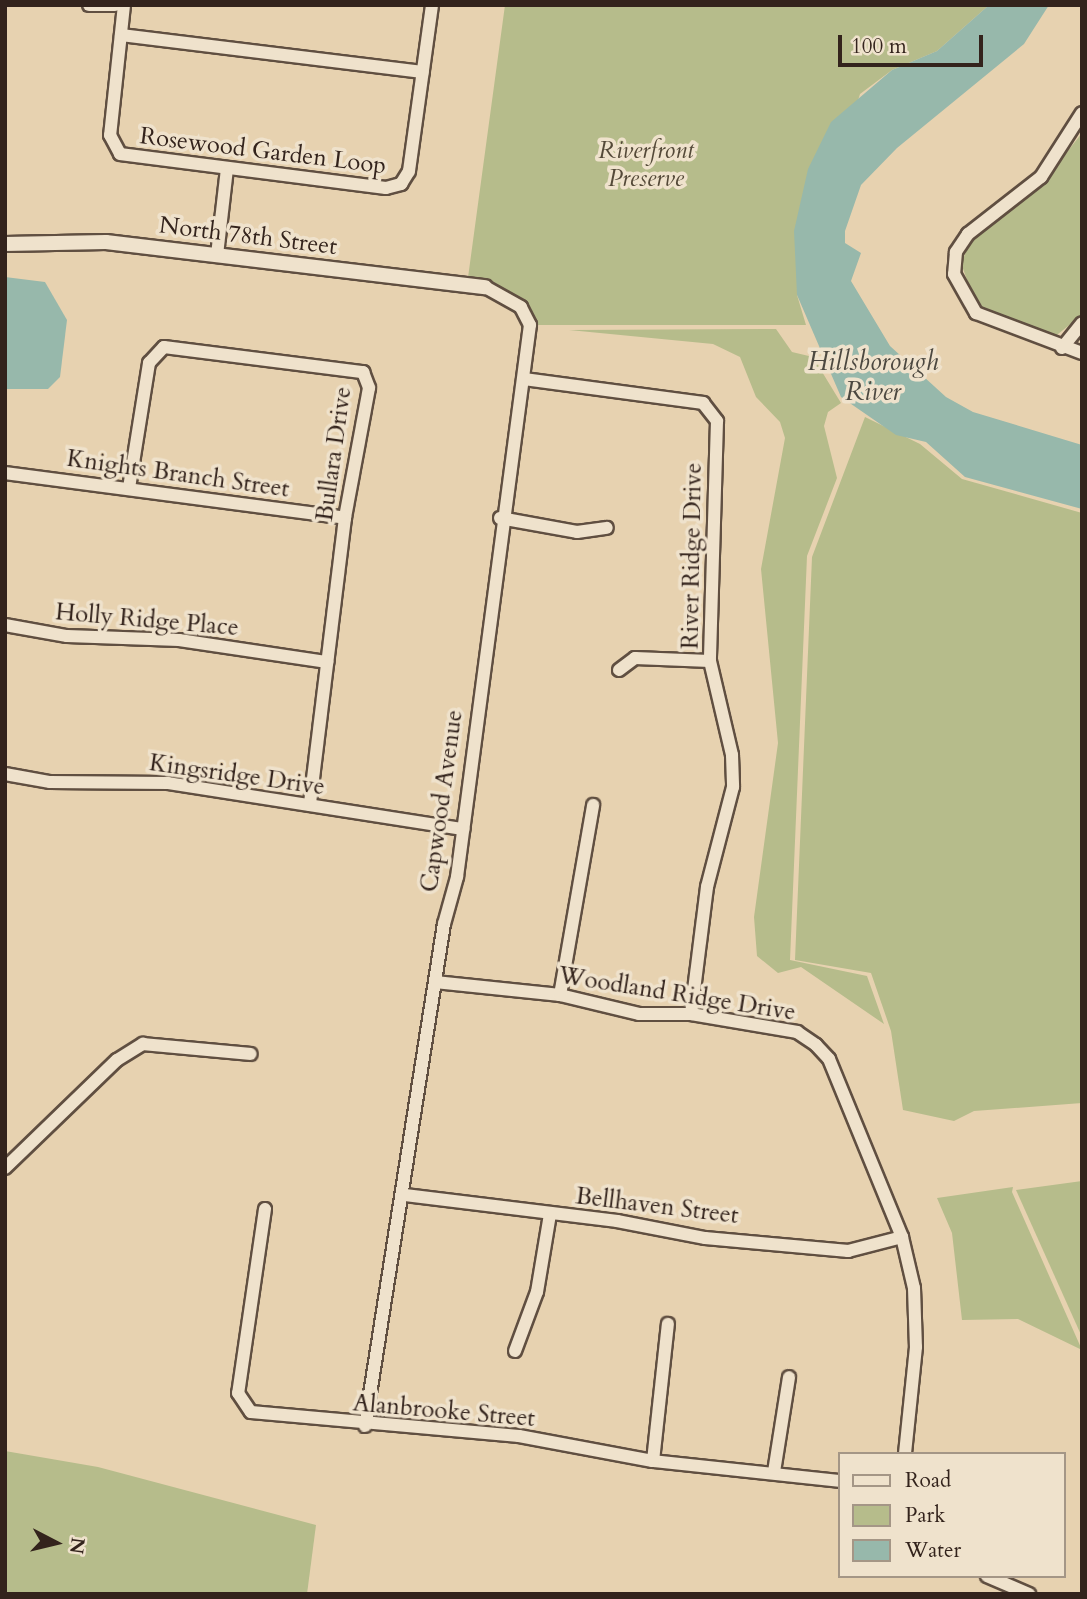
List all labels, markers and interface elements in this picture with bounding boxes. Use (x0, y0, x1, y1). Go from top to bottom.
scale bar (842, 21, 987, 65)
text: 100 m (851, 32, 907, 61)
street label: Rosewood Garden Loop (138, 122, 388, 180)
park label: Riverfront Preserve (598, 137, 694, 193)
street label: North 78th Street (157, 211, 339, 261)
water label: Hillsborough River (807, 346, 939, 408)
street label: Bullara Drive (310, 385, 358, 523)
street label: Knights Branch Street (65, 444, 291, 504)
street label: River Ridge Drive (676, 462, 708, 650)
street label: Holly Ridge Place (54, 598, 240, 642)
street label: Capwood Avenue (415, 708, 469, 894)
street label: Kingsridge Drive (147, 748, 327, 802)
street label: Woodland Ridge Drive (556, 961, 798, 1027)
street label: Bellhaven Street (574, 1182, 740, 1230)
street label: Alanbrooke Street (352, 1389, 536, 1433)
legend (838, 1452, 1066, 1578)
text: Road (905, 1466, 951, 1495)
text: Park (905, 1501, 945, 1530)
north arrow (21, 1508, 91, 1578)
text: N (63, 1536, 91, 1555)
text: Water (905, 1536, 961, 1565)

